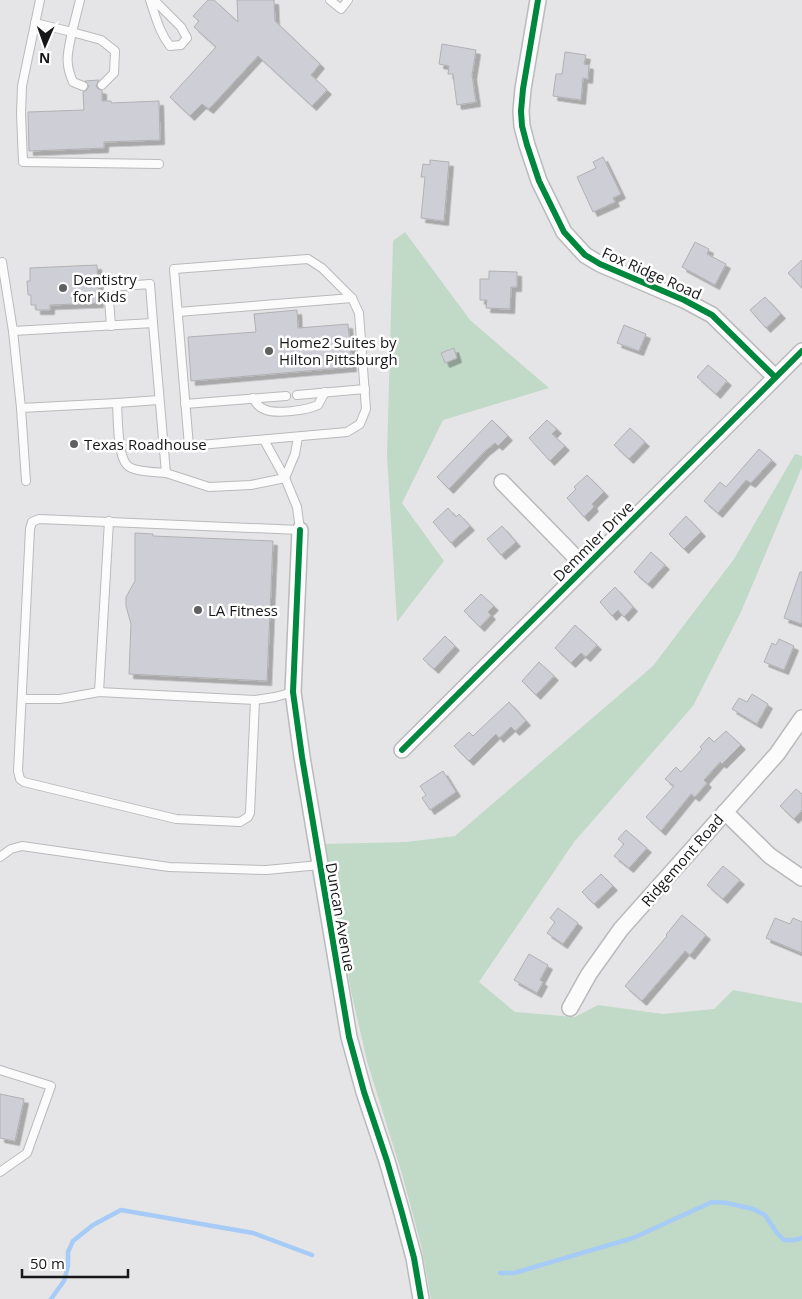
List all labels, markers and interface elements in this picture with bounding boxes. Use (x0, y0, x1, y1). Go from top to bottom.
north arrow (20, 20, 70, 70)
text: N (39, 49, 51, 68)
street label: Fox Ridge Road (599, 242, 705, 304)
place label: Dentistry for Kids (73, 269, 137, 306)
marker: Dentistry for Kids (57, 282, 69, 294)
place label: Home2 Suites by Hilton Pittsburgh (279, 332, 398, 369)
marker: Home2 Suites by Hilton Pittsburgh (263, 345, 275, 357)
place label: Texas Roadhouse (84, 434, 207, 454)
marker: Texas Roadhouse (68, 438, 80, 450)
street label: Demmler Drive (548, 496, 638, 586)
place label: LA Fitness (208, 600, 278, 620)
marker: LA Fitness (192, 604, 204, 616)
street label: Ridgemont Road (636, 810, 728, 910)
street label: Duncan Avenue (322, 861, 360, 973)
scale bar (22, 1246, 129, 1278)
text: 50 m (30, 1253, 65, 1273)

